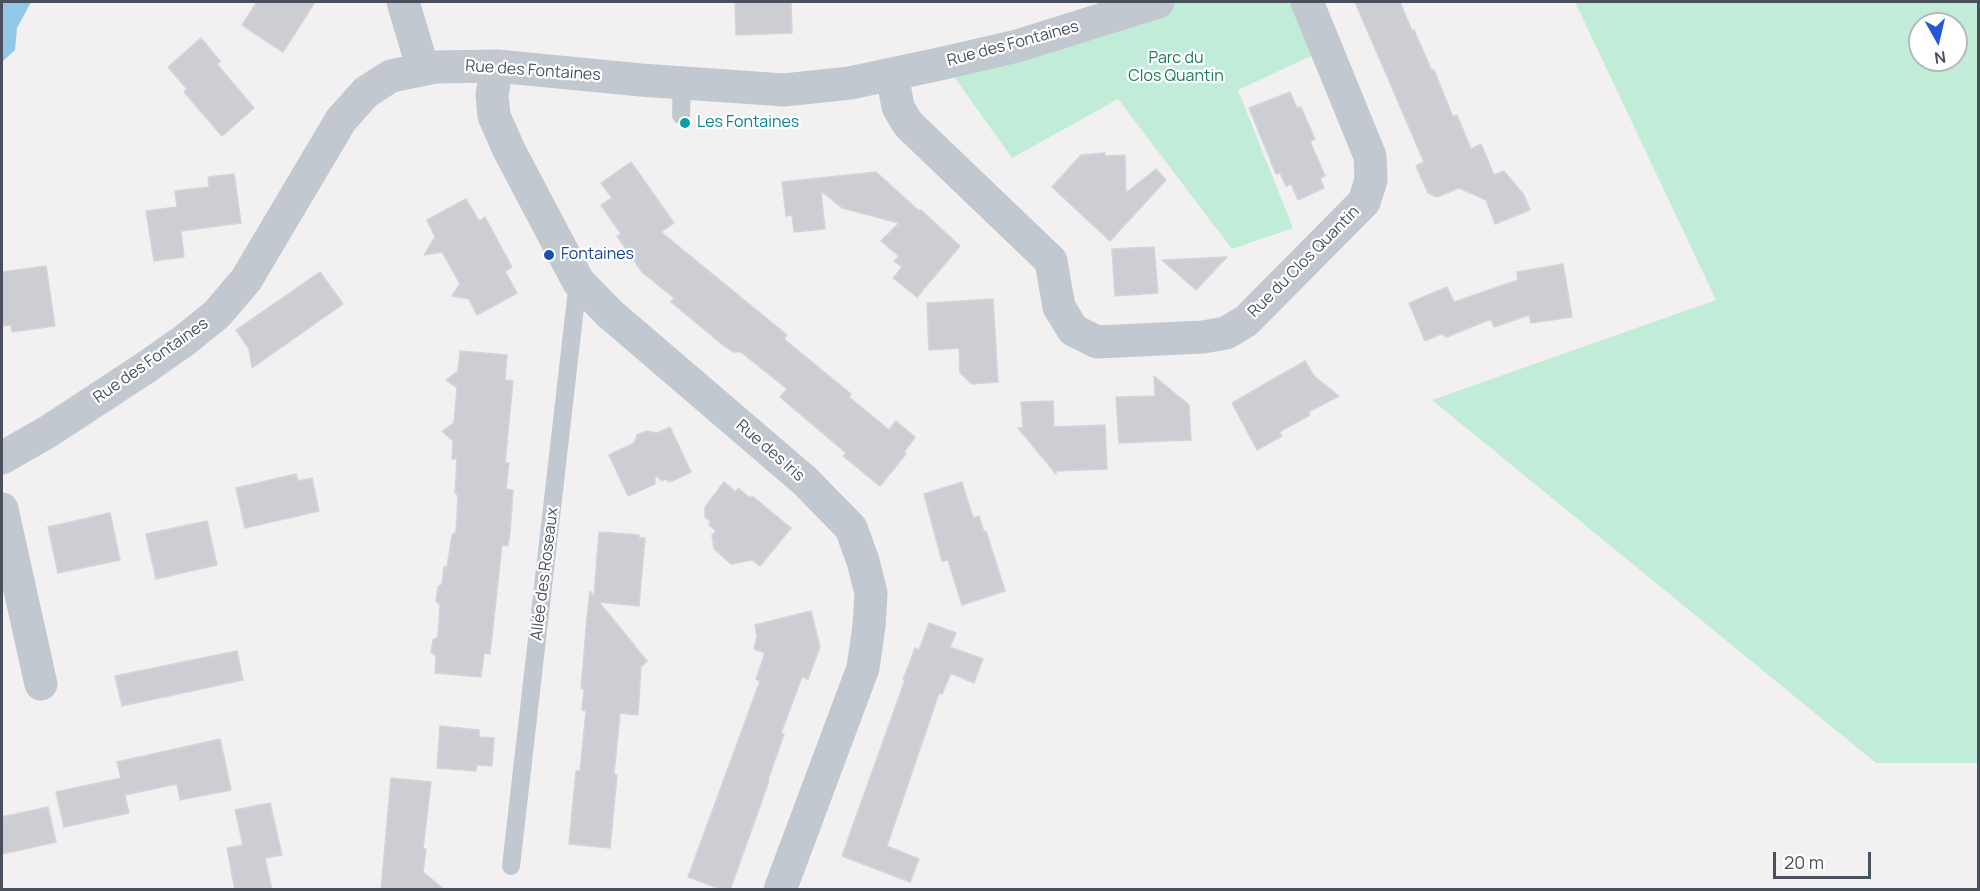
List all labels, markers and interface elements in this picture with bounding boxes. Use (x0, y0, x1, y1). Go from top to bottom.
north arrow (1908, 12, 1968, 72)
street label: Rue des Fontaines (945, 17, 1081, 71)
text: N (1933, 46, 1947, 70)
park label: Parc du Clos Quantin (1128, 49, 1224, 87)
street label: Rue des Fontaines (465, 57, 601, 85)
place label: Les Fontaines (697, 113, 799, 133)
marker: Les Fontaines (678, 116, 692, 130)
street label: Rue du Clos Quantin (1244, 202, 1364, 322)
place label: Fontaines (561, 245, 634, 265)
marker: Fontaines (542, 248, 556, 262)
street label: Rue des Fontaines (90, 314, 212, 408)
street label: Rue des Iris (732, 416, 808, 486)
street label: Allée des Roseaux (527, 506, 563, 642)
scale bar (1776, 840, 1874, 878)
text: 20 m (1784, 850, 1824, 874)

